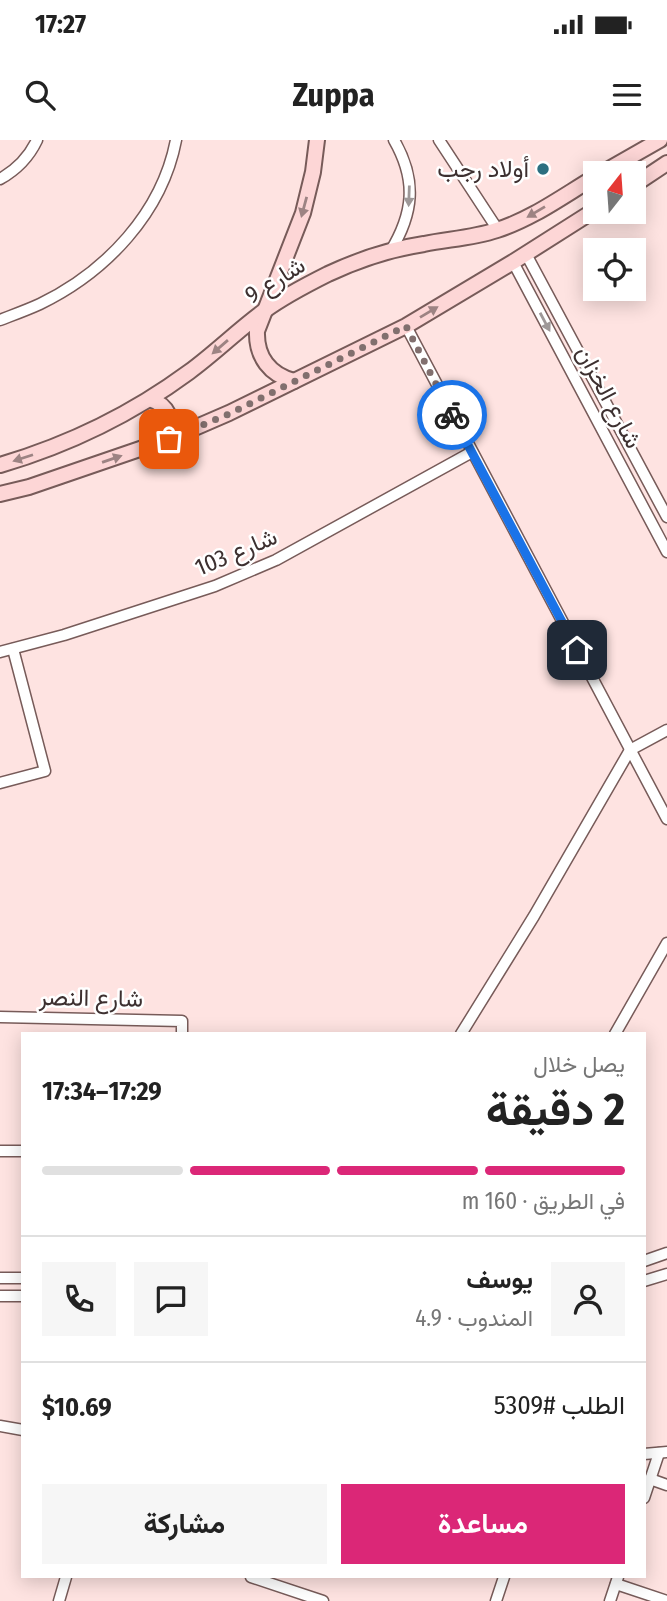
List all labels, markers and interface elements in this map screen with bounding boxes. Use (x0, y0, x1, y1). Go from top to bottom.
text: 17:27 (35, 9, 86, 40)
icon: search (21, 76, 59, 114)
text: Zuppa (292, 76, 375, 114)
icon: menu (608, 76, 646, 114)
place label: أولاد رجب (437, 155, 529, 184)
marker: أولاد رجب (535, 161, 551, 177)
north arrow (583, 161, 646, 224)
map controls (583, 161, 646, 301)
one-way arrow (404, 186, 415, 208)
one-way arrow (299, 197, 309, 218)
one-way arrow (527, 206, 546, 218)
button: locate (583, 238, 646, 301)
street label: شارع 9 (240, 251, 311, 311)
one-way arrow (420, 306, 439, 319)
one-way arrow (539, 313, 551, 332)
one-way arrow (211, 339, 228, 354)
street label: شارع الخزان (569, 341, 648, 454)
courier (417, 380, 487, 450)
icon: bike (433, 396, 471, 434)
pin (139, 409, 199, 469)
icon: bag (150, 420, 188, 458)
one-way arrow (12, 453, 33, 464)
one-way arrow (101, 453, 122, 464)
street label: شارع 103 (191, 522, 282, 584)
pin (547, 620, 607, 680)
icon: home (558, 631, 596, 669)
street label: شارع النصر (38, 983, 143, 1015)
text: يصل خلال (533, 1050, 625, 1078)
text: 17:29–17:34 (42, 1076, 162, 1107)
text: 2 دقيقة (486, 1082, 625, 1137)
text: في الطريق · 160 m (462, 1187, 625, 1215)
button: phone (42, 1262, 116, 1336)
button: chat (134, 1262, 208, 1336)
button: person (551, 1262, 625, 1336)
text: يوسف (466, 1264, 533, 1295)
text: المندوب · 4.9 (415, 1304, 533, 1332)
text: الطلب #5309 (494, 1390, 625, 1421)
text: $10.69 (42, 1392, 112, 1423)
button: مشاركة (42, 1484, 327, 1564)
button: مساعدة (341, 1484, 625, 1564)

